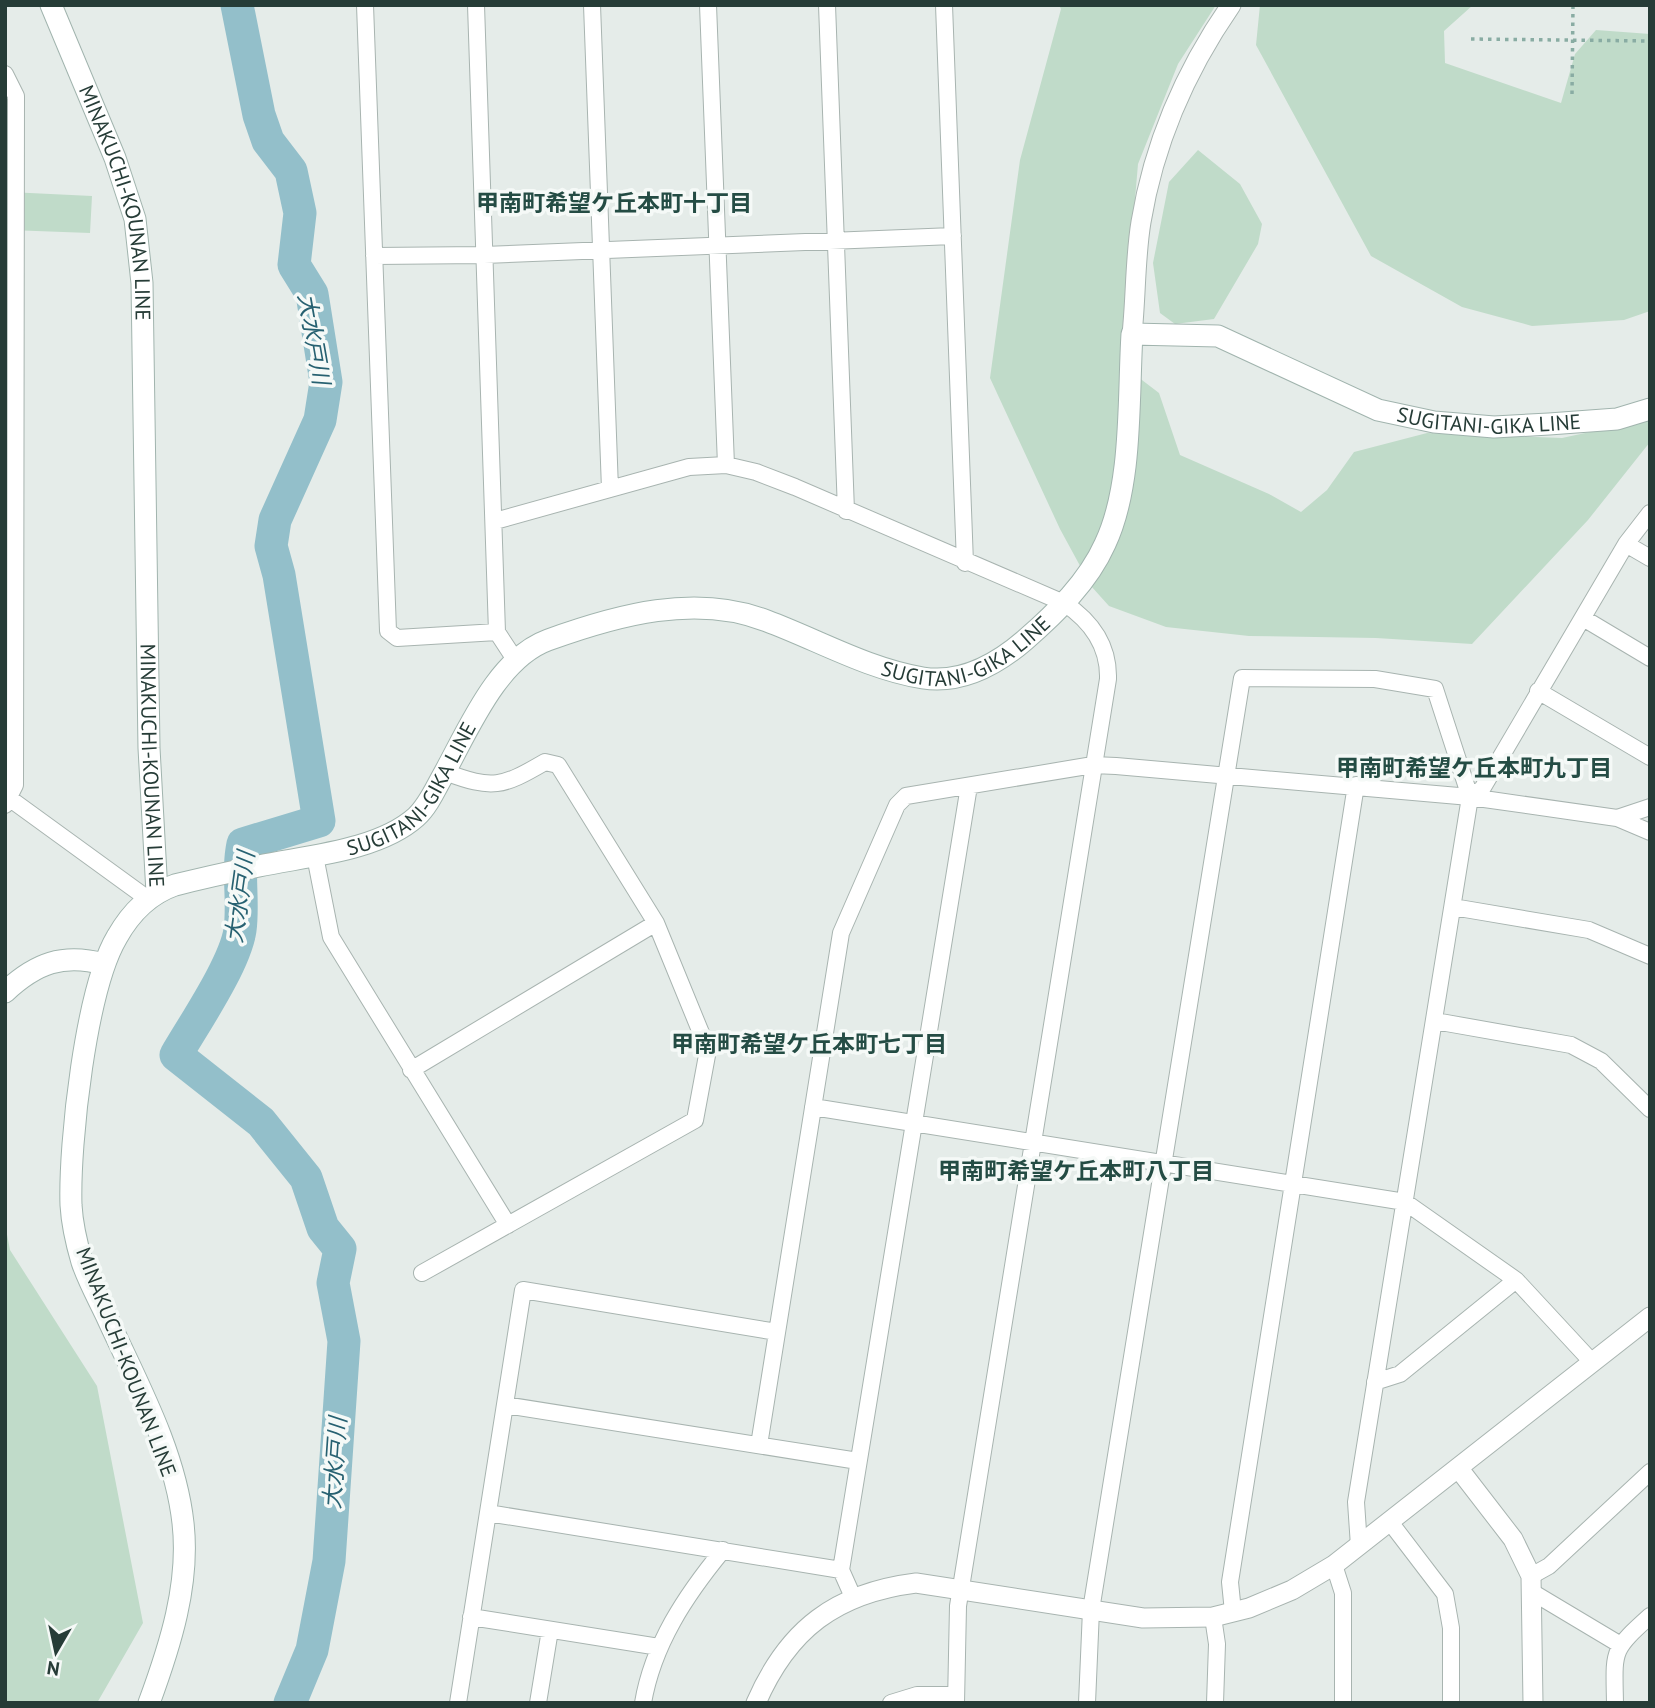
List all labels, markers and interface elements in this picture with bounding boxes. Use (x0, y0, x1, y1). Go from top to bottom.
street label: MINAKUCHI-KOUNAN LINE (73, 81, 157, 321)
district label: 甲南町希望ケ丘本町十丁目 (476, 188, 752, 217)
water label: 大水戸川 (292, 291, 337, 390)
street label: SUGITANI-GIKA LINE (1395, 400, 1582, 440)
street label: SUGITANI-GIKA LINE (878, 610, 1056, 692)
street label: MINAKUCHI-KOUNAN LINE (134, 643, 171, 888)
street label: SUGITANI-GIKA LINE (344, 717, 482, 862)
district label: 甲南町希望ケ丘本町九丁目 (1336, 753, 1612, 782)
water label: 大水戸川 (219, 846, 261, 945)
district label: 甲南町希望ケ丘本町七丁目 (671, 1029, 947, 1058)
district label: 甲南町希望ケ丘本町八丁目 (938, 1156, 1214, 1185)
street label: MINAKUCHI-KOUNAN LINE (70, 1243, 183, 1480)
water label: 大水戸川 (317, 1413, 352, 1510)
north arrow (21, 1617, 91, 1687)
text: N (45, 1656, 61, 1682)

